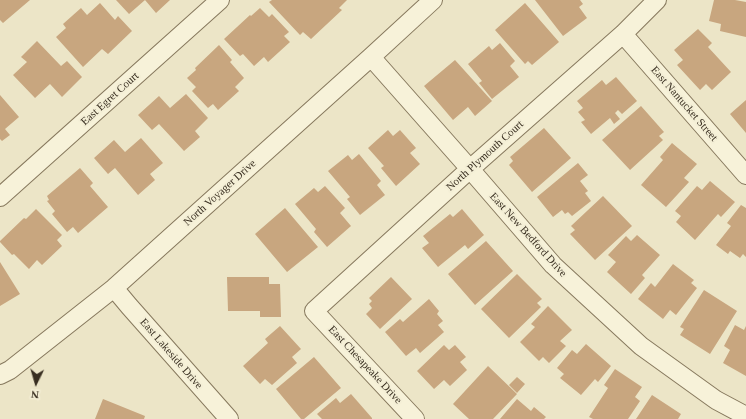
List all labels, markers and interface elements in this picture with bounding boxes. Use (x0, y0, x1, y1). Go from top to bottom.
street label: East Nantucket Street (648, 64, 720, 144)
street label: East Egret Court (78, 70, 142, 128)
street label: North Plymouth Court (444, 118, 526, 194)
street label: North Voyager Drive (181, 157, 259, 229)
street label: East New Bedford Drive (487, 190, 569, 280)
street label: East Lakeside Drive (137, 316, 205, 392)
street label: East Chesapeake Drive (325, 323, 405, 407)
north arrow (16, 363, 56, 403)
text: N (30, 389, 39, 401)

